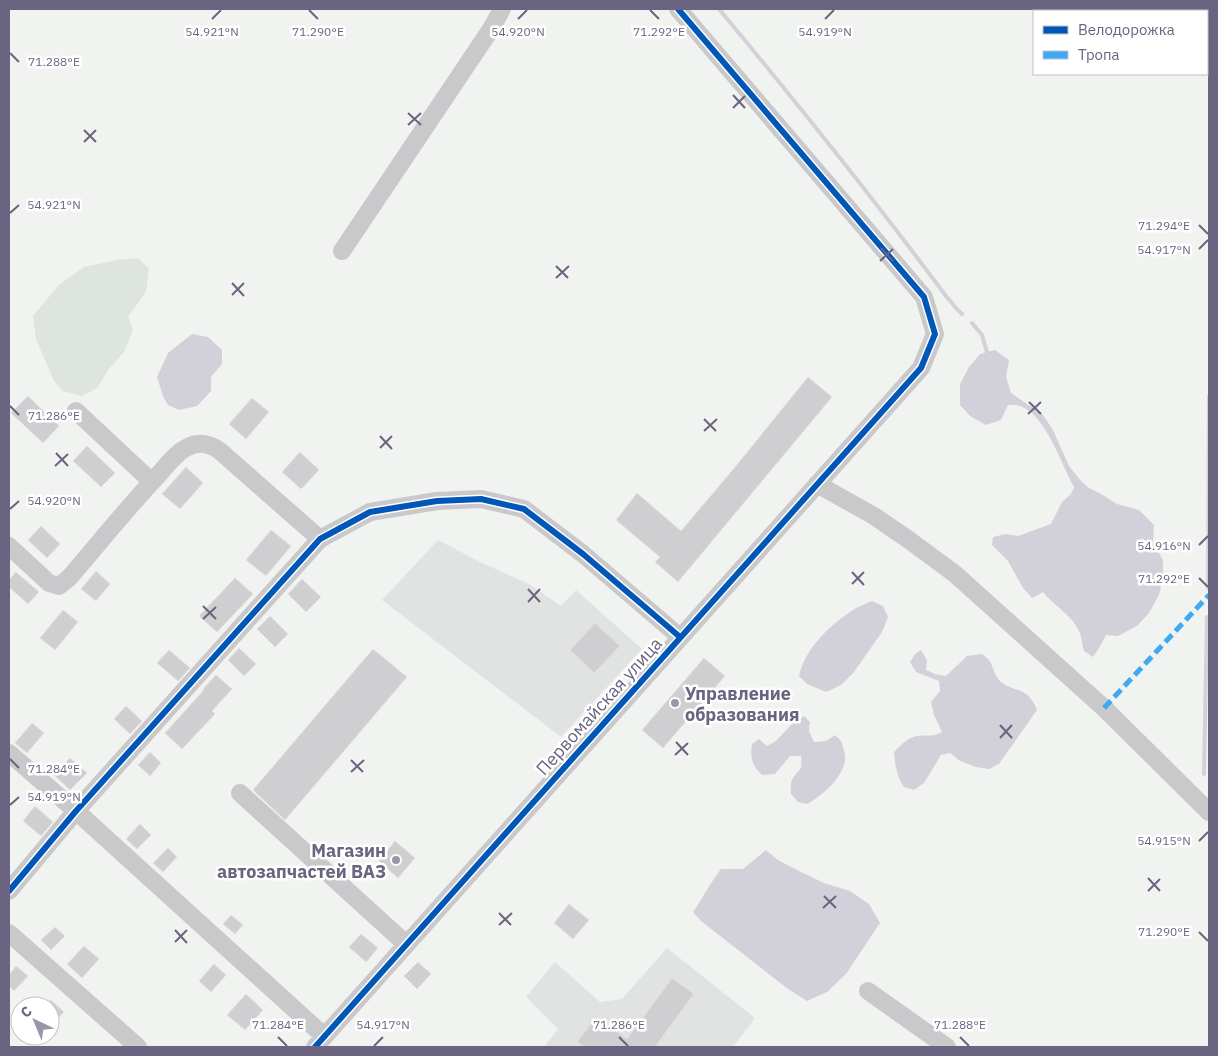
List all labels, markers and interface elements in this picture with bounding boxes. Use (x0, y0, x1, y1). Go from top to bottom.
legend (1033, 10, 1208, 75)
text: Велодорожка (1078, 20, 1175, 39)
text: 54.921°N (185, 24, 239, 39)
text: 71.290°E (292, 24, 344, 39)
text: 54.920°N (491, 24, 545, 39)
text: 71.292°E (633, 24, 685, 39)
text: 54.919°N (798, 24, 852, 39)
text: Тропа (1078, 45, 1120, 64)
text: 71.288°E (28, 54, 80, 69)
text: 54.921°N (27, 197, 81, 212)
text: 71.294°E (1138, 218, 1190, 233)
text: 54.917°N (1137, 242, 1191, 257)
text: 71.286°E (28, 408, 80, 423)
text: 54.920°N (27, 493, 81, 508)
text: 54.916°N (1137, 538, 1191, 553)
text: 71.292°E (1138, 571, 1190, 586)
street label: Первомайская улица (531, 632, 667, 780)
place label: Управление образования (685, 682, 799, 726)
marker: Управление образования (669, 697, 681, 709)
text: 71.284°E (28, 761, 80, 776)
text: 54.919°N (27, 789, 81, 804)
text: 54.915°N (1137, 833, 1191, 848)
place label: Магазин автозапчастей ВАЗ (217, 839, 386, 883)
marker: Магазин автозапчастей ВАЗ (390, 854, 402, 866)
text: 71.290°E (1138, 924, 1190, 939)
north arrow (10, 996, 60, 1046)
text: С (16, 1002, 36, 1021)
text: 71.284°E (252, 1017, 304, 1032)
text: 54.917°N (356, 1017, 410, 1032)
text: 71.286°E (593, 1017, 645, 1032)
text: 71.288°E (934, 1017, 986, 1032)

